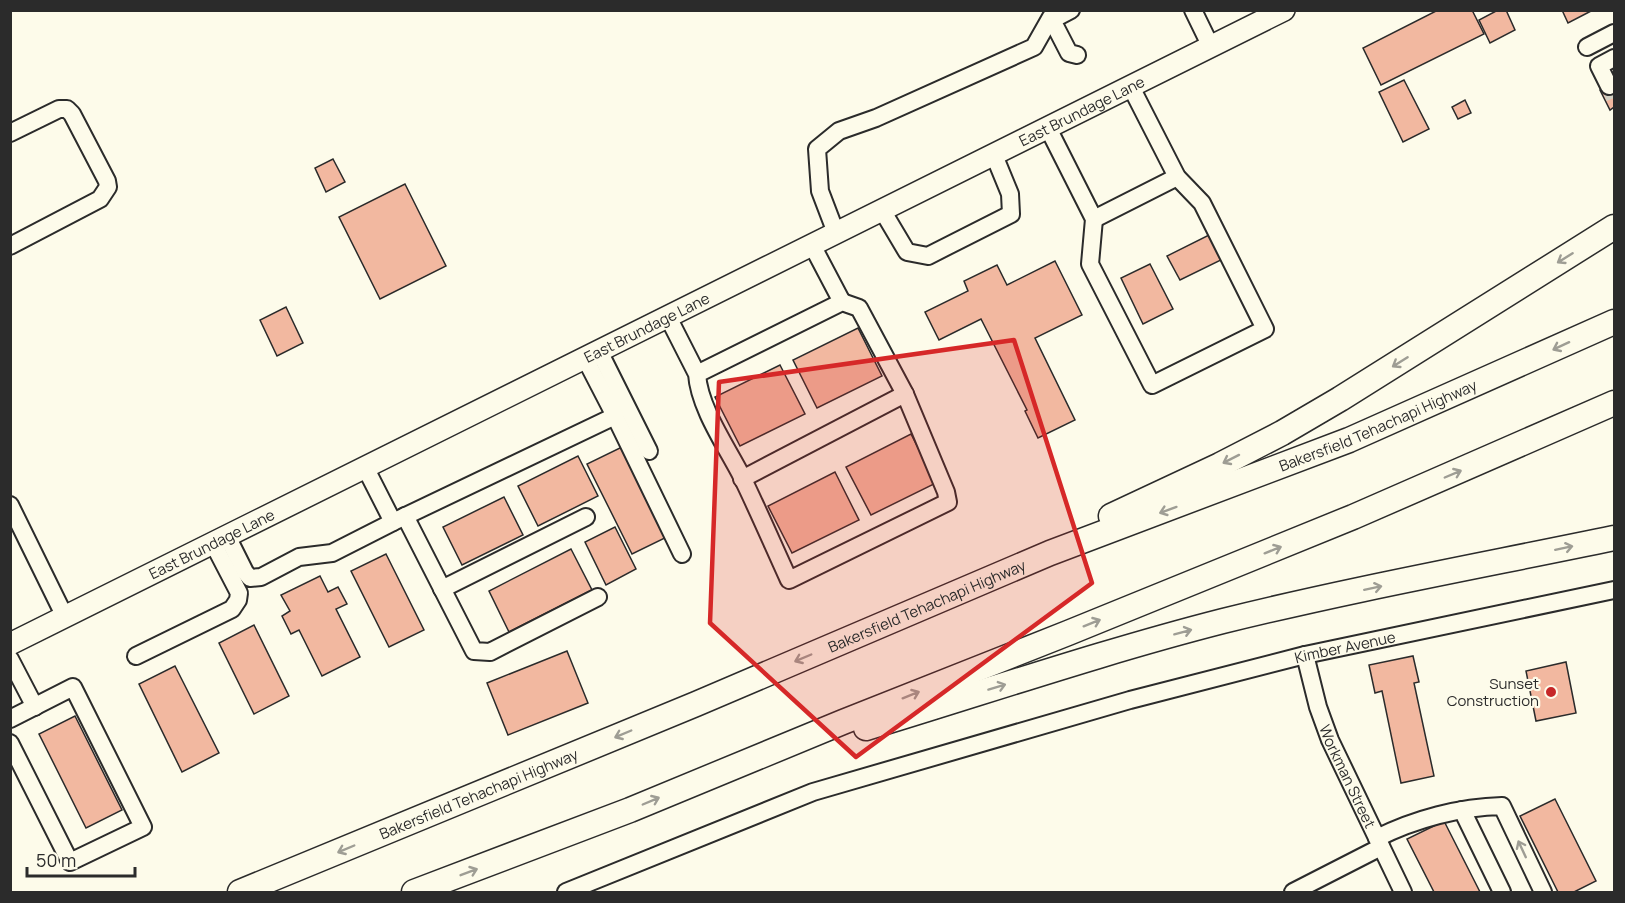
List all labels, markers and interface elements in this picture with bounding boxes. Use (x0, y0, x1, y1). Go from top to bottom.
street label: East Brundage Lane (1015, 71, 1148, 151)
one-way arrow (1557, 253, 1574, 265)
street label: East Brundage Lane (580, 287, 713, 367)
one-way arrow (1553, 341, 1571, 353)
one-way arrow (1392, 356, 1409, 368)
street label: Bakersfield Tehachapi Highway (1276, 374, 1480, 476)
one-way arrow (1222, 454, 1240, 466)
one-way arrow (1443, 468, 1461, 479)
street label: East Brundage Lane (145, 504, 278, 584)
one-way arrow (1159, 505, 1178, 516)
one-way arrow (1554, 542, 1574, 553)
one-way arrow (1263, 544, 1282, 555)
street label: Bakersfield Tehachapi Highway (825, 554, 1029, 657)
one-way arrow (1364, 581, 1383, 593)
one-way arrow (1083, 617, 1101, 628)
one-way arrow (1174, 626, 1193, 637)
street label: Kimber Avenue (1292, 626, 1397, 668)
one-way arrow (794, 653, 813, 664)
place label: Sunset Construction (1447, 673, 1539, 711)
one-way arrow (987, 681, 1006, 692)
marker: Sunset Construction (1544, 685, 1558, 699)
one-way arrow (901, 689, 920, 700)
street label: Workman Street (1315, 722, 1381, 831)
one-way arrow (615, 729, 633, 740)
street label: Bakersfield Tehachapi Highway (376, 743, 581, 844)
one-way arrow (641, 795, 660, 806)
scale bar (27, 840, 135, 878)
one-way arrow (1516, 841, 1528, 859)
one-way arrow (337, 844, 356, 855)
text: 50 m (36, 848, 76, 872)
one-way arrow (459, 865, 478, 876)

